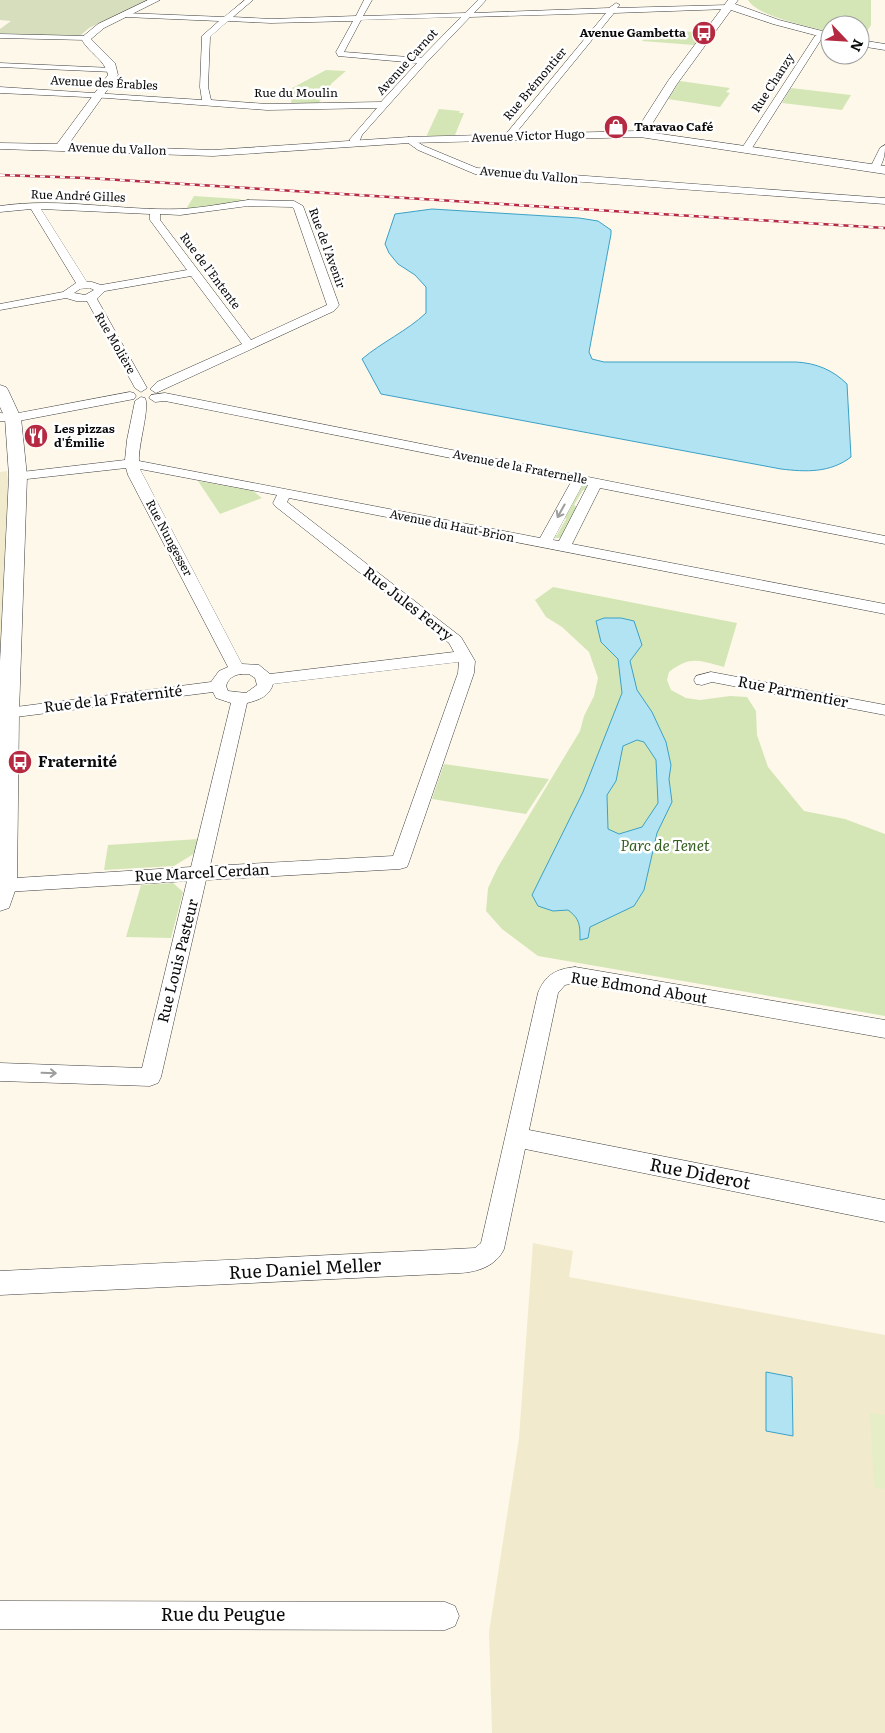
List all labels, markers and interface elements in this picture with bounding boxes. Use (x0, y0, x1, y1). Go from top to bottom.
north arrow (820, 15, 870, 65)
bus stop icon: Avenue Gambetta (691, 20, 717, 46)
place label: Avenue Gambetta (579, 23, 686, 41)
street label: Avenue Carnot (371, 24, 441, 99)
text: N (846, 36, 869, 56)
street label: Rue Brémontier (498, 43, 570, 124)
street label: Rue Chanzy (746, 49, 798, 116)
street label: Avenue des Érables (50, 70, 159, 94)
street label: Rue du Moulin (254, 83, 338, 101)
shop icon: Taravao Café (603, 114, 629, 140)
place label: Taravao Café (634, 117, 713, 135)
street label: Avenue Victor Hugo (471, 124, 585, 146)
street label: Avenue du Vallon (67, 137, 167, 159)
street label: Avenue du Vallon (479, 161, 579, 187)
street label: Rue André Gilles (30, 184, 126, 206)
street label: Rue de l'Avenir (305, 205, 351, 291)
street label: Rue de l'Entente (176, 228, 246, 312)
street label: Rue Molière (91, 308, 141, 377)
place label: Les pizzas d'Émilie (54, 419, 115, 451)
restaurant icon: Les pizzas d'Émilie (23, 423, 49, 449)
street label: Avenue de la Fraternelle (451, 444, 589, 488)
street label: Rue Nungesser (142, 496, 198, 579)
street label: Avenue du Haut-Brion (388, 504, 516, 546)
one-way arrow (556, 504, 566, 518)
street label: Rue Jules Ferry (359, 560, 459, 646)
street label: Rue Parmentier (736, 669, 850, 712)
street label: Rue de la Fraternité (42, 678, 183, 717)
bus stop icon: Fraternité (7, 749, 33, 775)
place label: Fraternité (38, 749, 118, 772)
park label: Parc de Tenet (620, 833, 710, 856)
street label: Rue Marcel Cerdan (134, 856, 270, 887)
street label: Rue Louis Pasteur (150, 896, 203, 1025)
street label: Rue Edmond About (569, 964, 709, 1009)
one-way arrow (40, 1069, 56, 1078)
street label: Rue Diderot (648, 1150, 754, 1196)
street label: Rue Daniel Meller (228, 1250, 382, 1285)
street label: Rue du Peugue (161, 1600, 285, 1627)

